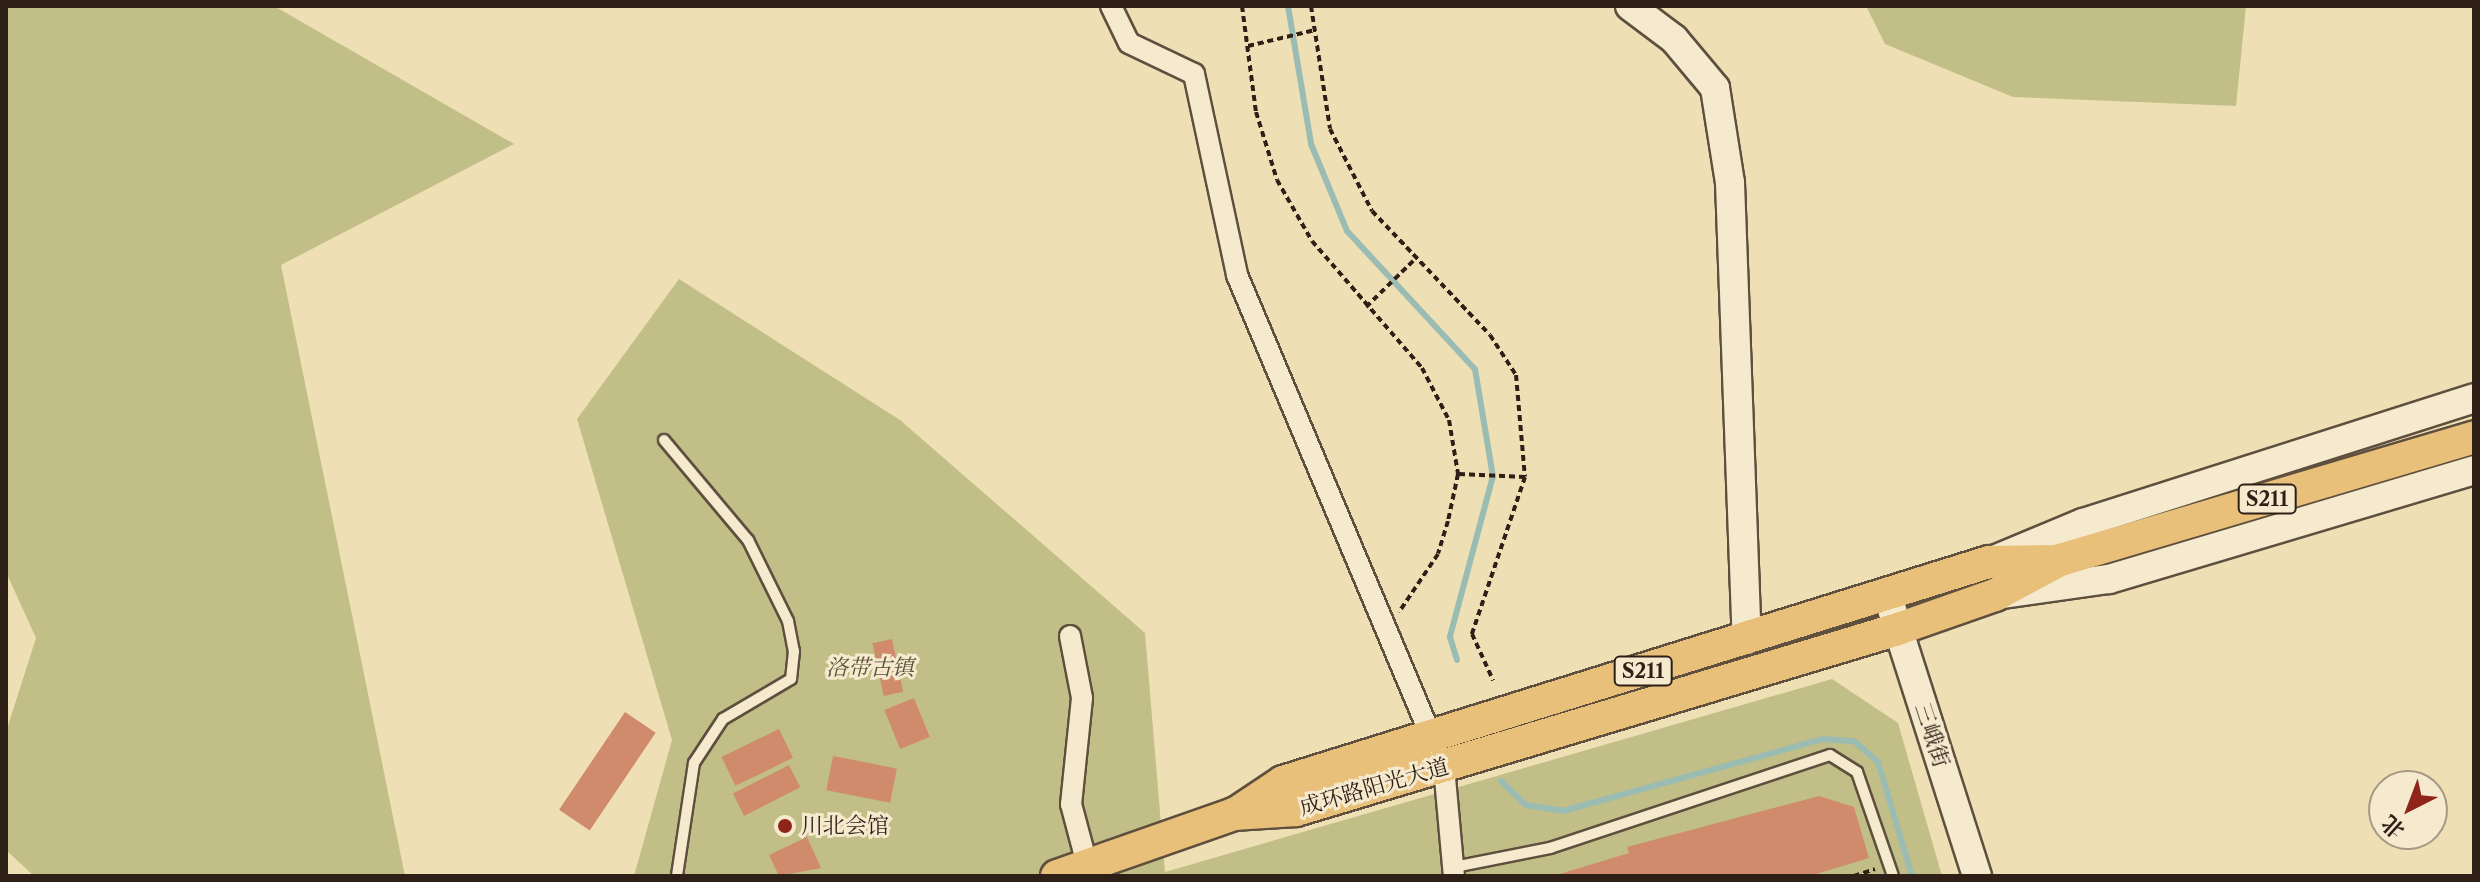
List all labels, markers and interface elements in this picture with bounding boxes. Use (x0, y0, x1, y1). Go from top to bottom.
road number: S211 (2237, 483, 2297, 515)
park label: 洛带古镇 (826, 655, 914, 681)
road number: S211 (1613, 655, 1673, 687)
street label: 三峨街 (1909, 700, 1955, 770)
street label: 成环路阳光大道 (1296, 753, 1452, 821)
north arrow (2368, 770, 2448, 850)
text: 北 (2376, 809, 2410, 844)
place label: 川北会馆 (801, 813, 889, 839)
marker: 川北会馆 (776, 817, 794, 835)

